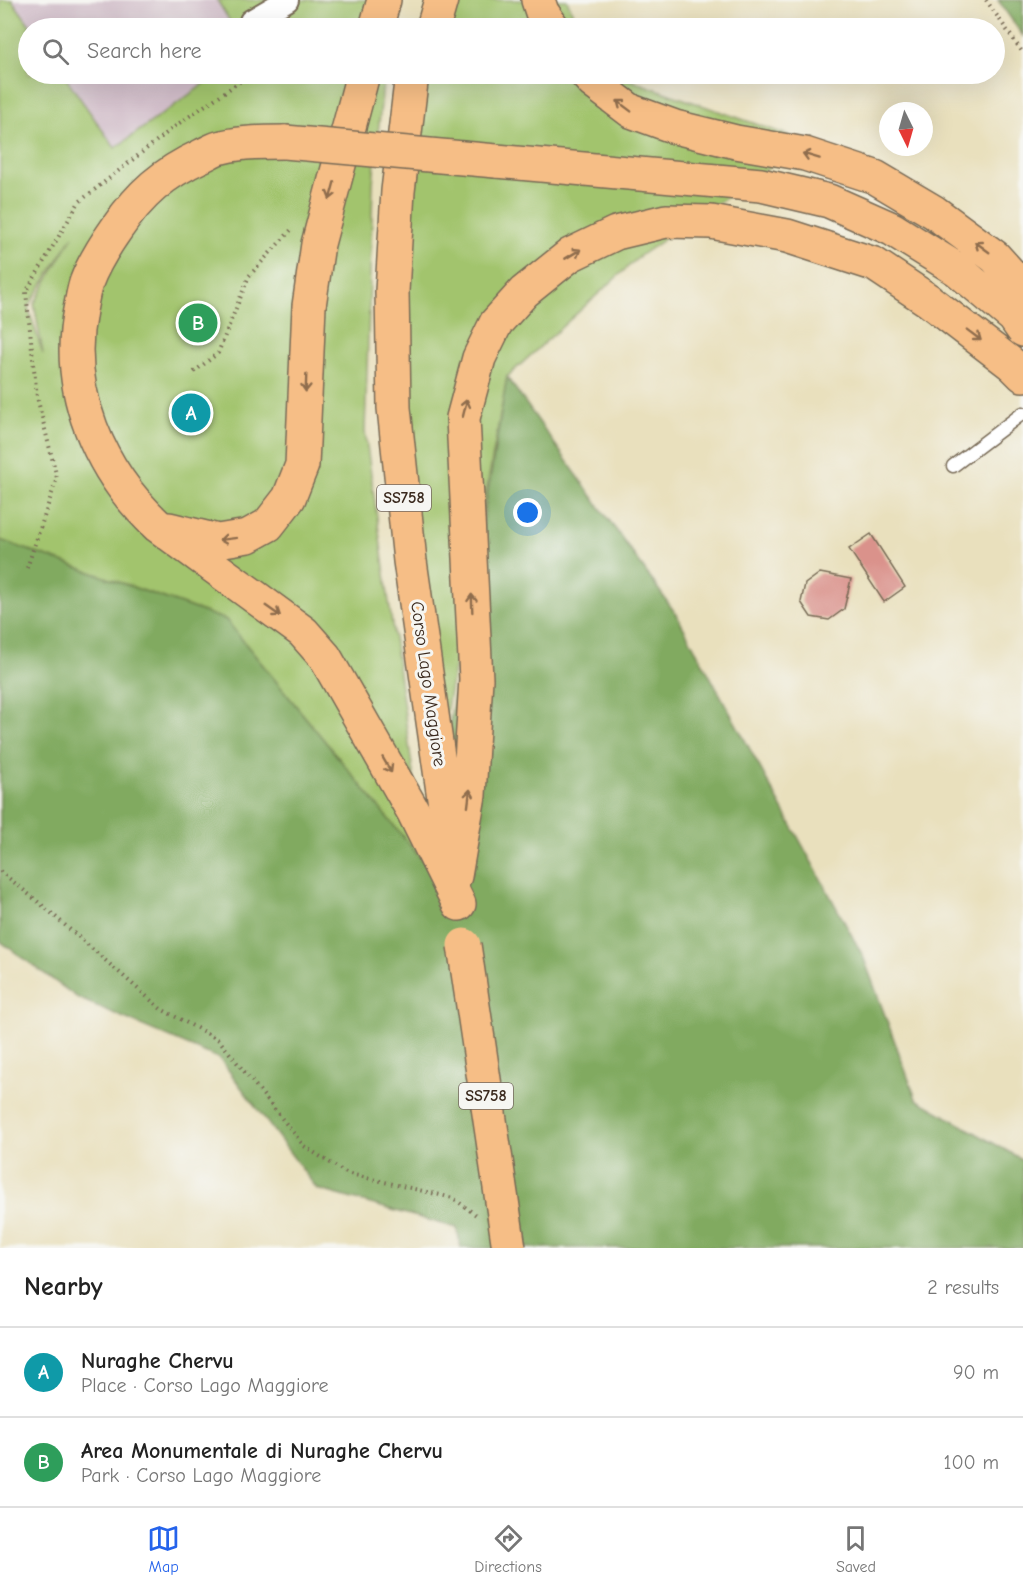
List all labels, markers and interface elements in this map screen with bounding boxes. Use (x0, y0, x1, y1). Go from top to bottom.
search box (18, 18, 1005, 84)
icon: search (39, 35, 72, 68)
text: Search here (87, 38, 202, 64)
one-way arrow (616, 99, 632, 112)
north arrow (879, 102, 933, 156)
one-way arrow (802, 150, 821, 161)
one-way arrow (325, 181, 337, 200)
one-way arrow (974, 241, 990, 253)
one-way arrow (564, 248, 581, 260)
pin: B (178, 300, 218, 346)
one-way arrow (966, 329, 982, 342)
one-way arrow (300, 373, 311, 393)
pin: A (172, 390, 210, 436)
one-way arrow (460, 399, 472, 418)
road number: SS758 (377, 485, 431, 511)
your location (513, 498, 542, 527)
one-way arrow (218, 534, 238, 545)
one-way arrow (467, 593, 478, 613)
street label: Corso Lago Maggiore (406, 600, 450, 768)
one-way arrow (264, 605, 280, 617)
one-way arrow (381, 756, 393, 773)
one-way arrow (463, 788, 474, 808)
road number: SS758 (459, 1083, 513, 1109)
text: Nearby (24, 1272, 103, 1302)
text: 2 results (927, 1276, 999, 1299)
text: Nuraghe Chervu (81, 1348, 234, 1374)
text: A (38, 1361, 49, 1384)
text: 90 m (953, 1361, 999, 1384)
text: Place · Corso Lago Maggiore (81, 1374, 329, 1397)
text: Area Monumentale di Nuraghe Chervu (81, 1438, 443, 1464)
text: B (37, 1451, 50, 1474)
text: 100 m (944, 1451, 999, 1474)
text: Park · Corso Lago Maggiore (81, 1464, 321, 1487)
tab: Map (147, 1522, 180, 1576)
tab: Directions (474, 1522, 542, 1576)
tab: Saved (836, 1522, 876, 1576)

